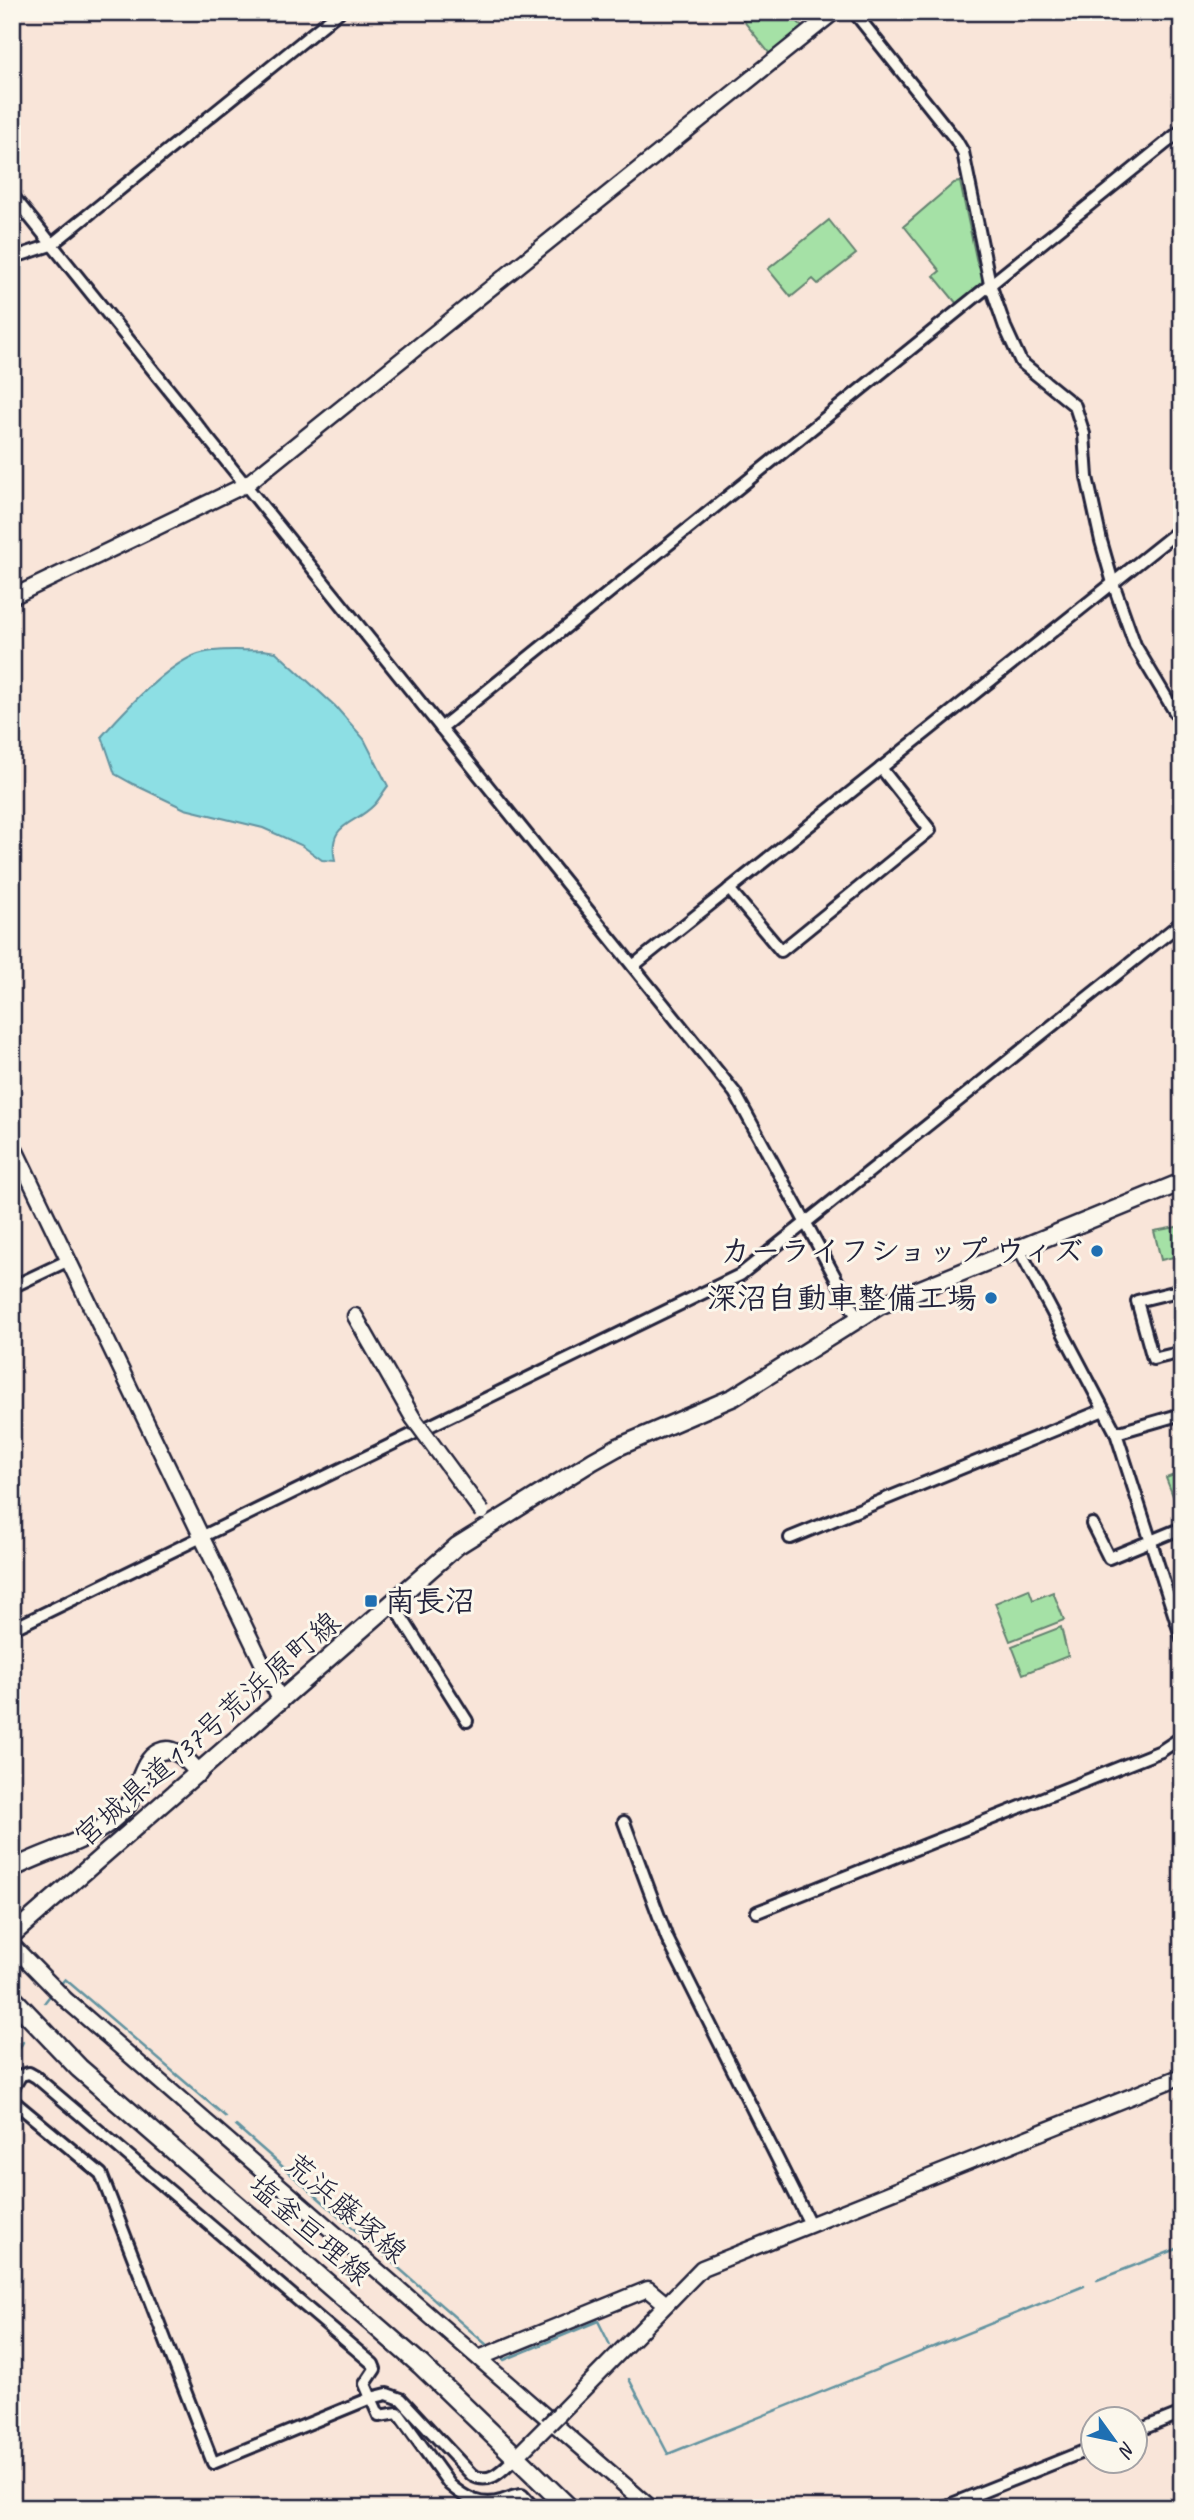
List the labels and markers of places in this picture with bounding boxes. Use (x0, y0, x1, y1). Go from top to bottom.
place label: カーライフショップ ウィズ (721, 1232, 1083, 1270)
marker: カーライフショップ ウィズ (1089, 1243, 1105, 1259)
place label: 深沼自動車整備工場 (707, 1279, 977, 1317)
marker: 深沼自動車整備工場 (983, 1290, 999, 1306)
place label: 南長沼 (385, 1582, 475, 1620)
marker: 南長沼 (363, 1593, 379, 1609)

